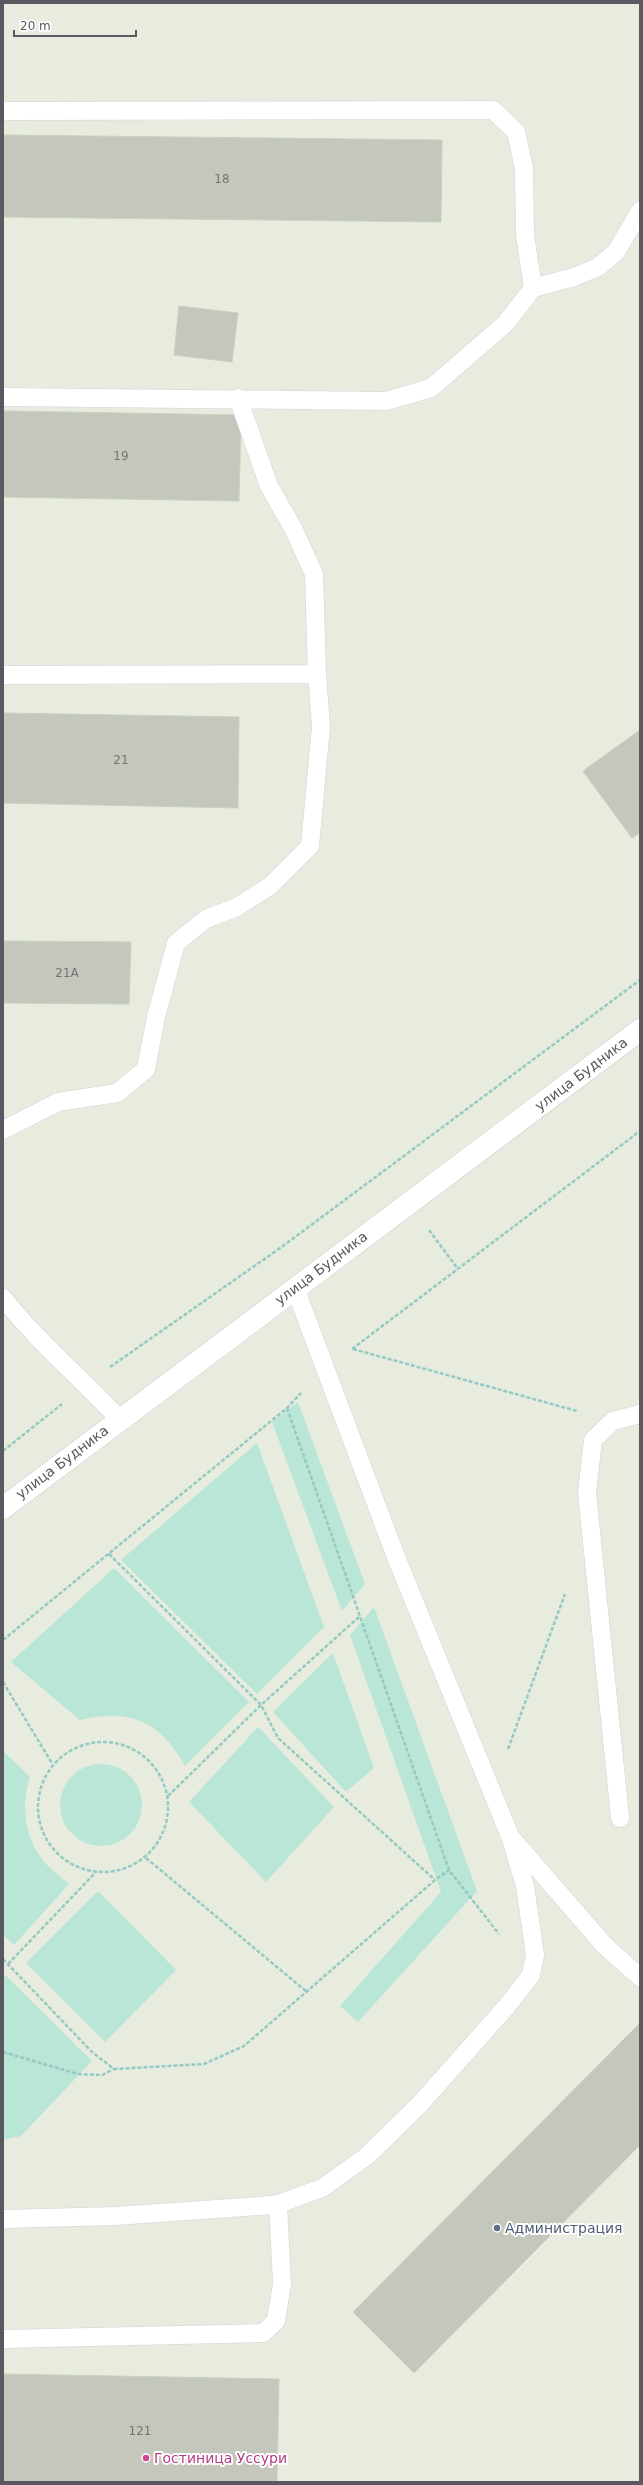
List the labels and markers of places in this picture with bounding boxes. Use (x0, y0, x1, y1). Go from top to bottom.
place label: Администрация (505, 2220, 623, 2236)
marker: Администрация (492, 2223, 502, 2233)
place label: Гостиница Уссури (154, 2450, 287, 2466)
marker: Гостиница Уссури (141, 2453, 151, 2463)

